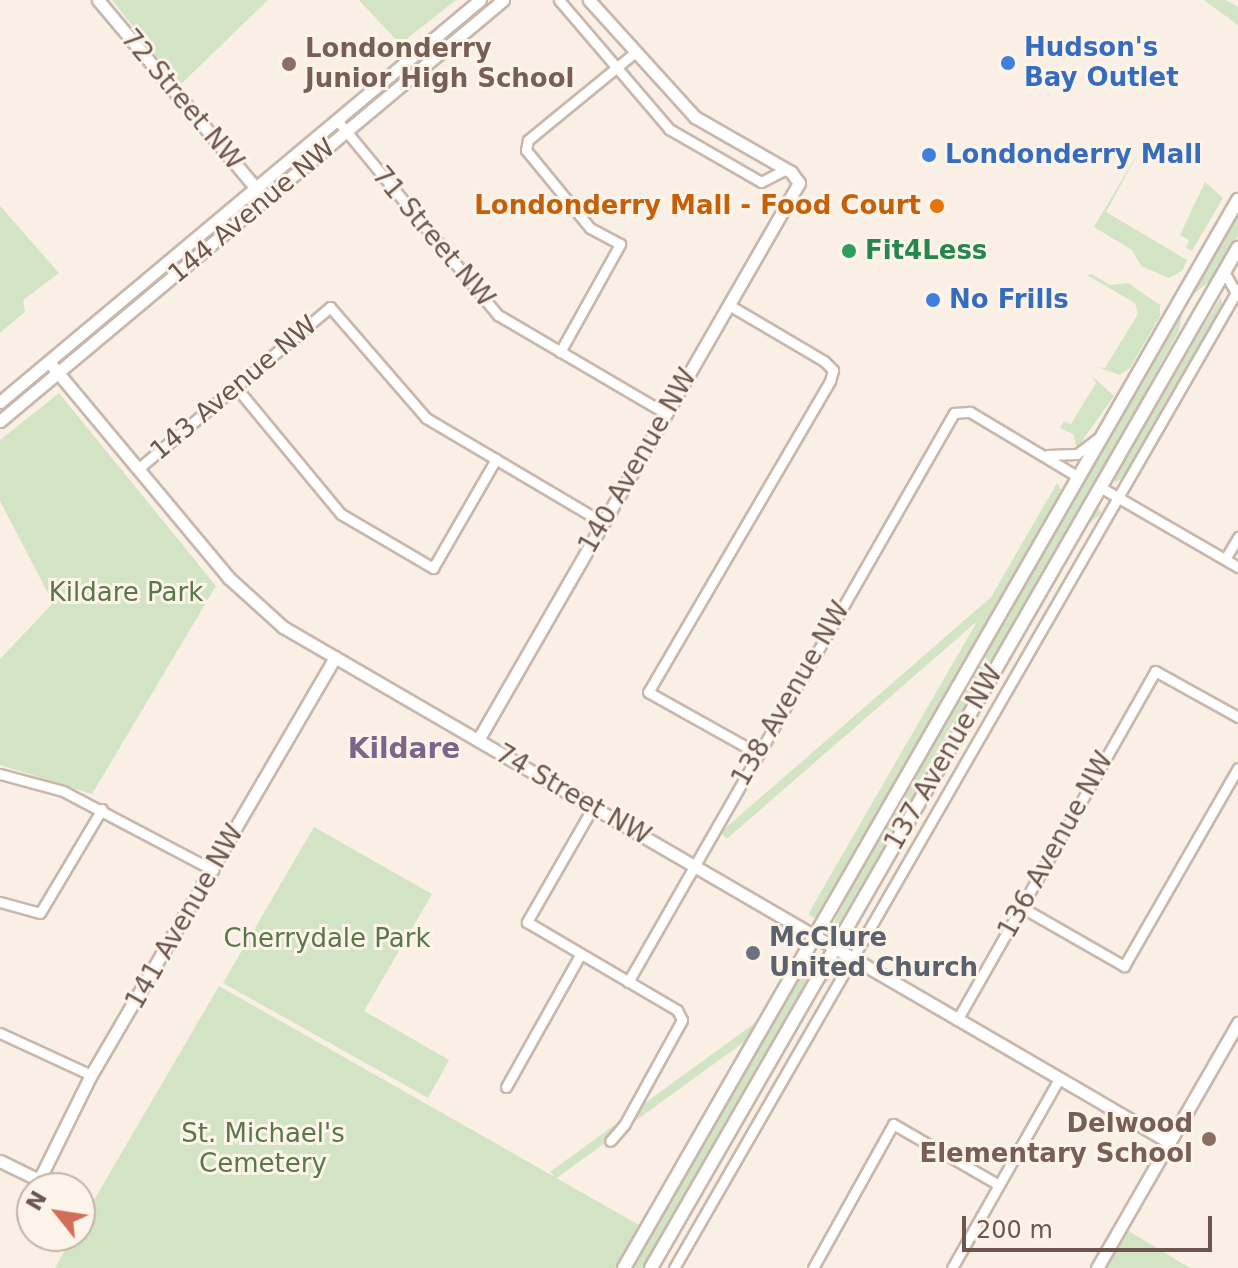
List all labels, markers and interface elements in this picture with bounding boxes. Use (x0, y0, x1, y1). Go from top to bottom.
street label: 72 Street NW (114, 23, 250, 177)
place label: Hudson's Bay Outlet (1024, 32, 1179, 94)
place label: Londonderry Junior High School (305, 33, 574, 94)
marker: Hudson's Bay Outlet (999, 54, 1017, 72)
marker: Londonderry Junior High School (280, 55, 298, 73)
street label: 144 Avenue NW (162, 132, 342, 290)
place label: Londonderry Mall (945, 139, 1202, 171)
marker: Londonderry Mall (920, 146, 938, 164)
street label: 71 Street NW (365, 160, 501, 314)
place label: Londonderry Mall - Food Court (474, 190, 921, 222)
marker: Londonderry Mall - Food Court (928, 197, 946, 215)
place label: Fit4Less (865, 235, 987, 267)
marker: Fit4Less (840, 242, 858, 260)
place label: No Frills (949, 284, 1069, 316)
marker: No Frills (924, 291, 942, 309)
street label: 143 Avenue NW (144, 309, 324, 467)
street label: 140 Avenue NW (573, 363, 703, 559)
park label: Kildare Park (49, 577, 203, 609)
street label: 138 Avenue NW (726, 596, 856, 792)
street label: 137 Avenue NW (879, 660, 1009, 856)
district label: Kildare (348, 732, 460, 766)
street label: 74 Street NW (490, 738, 656, 852)
street label: 136 Avenue NW (992, 747, 1120, 943)
street label: 141 Avenue NW (120, 819, 250, 1015)
place label: McClure United Church (769, 922, 978, 984)
park label: Cherrydale Park (223, 923, 431, 955)
marker: McClure United Church (744, 944, 762, 962)
place label: Delwood Elementary School (919, 1108, 1193, 1170)
park label: St. Michael's Cemetery (181, 1118, 345, 1180)
marker: Delwood Elementary School (1200, 1130, 1218, 1148)
north arrow (16, 1172, 96, 1252)
text: N (21, 1187, 52, 1215)
scale bar (966, 1200, 1216, 1250)
text: 200 m (976, 1216, 1053, 1244)

